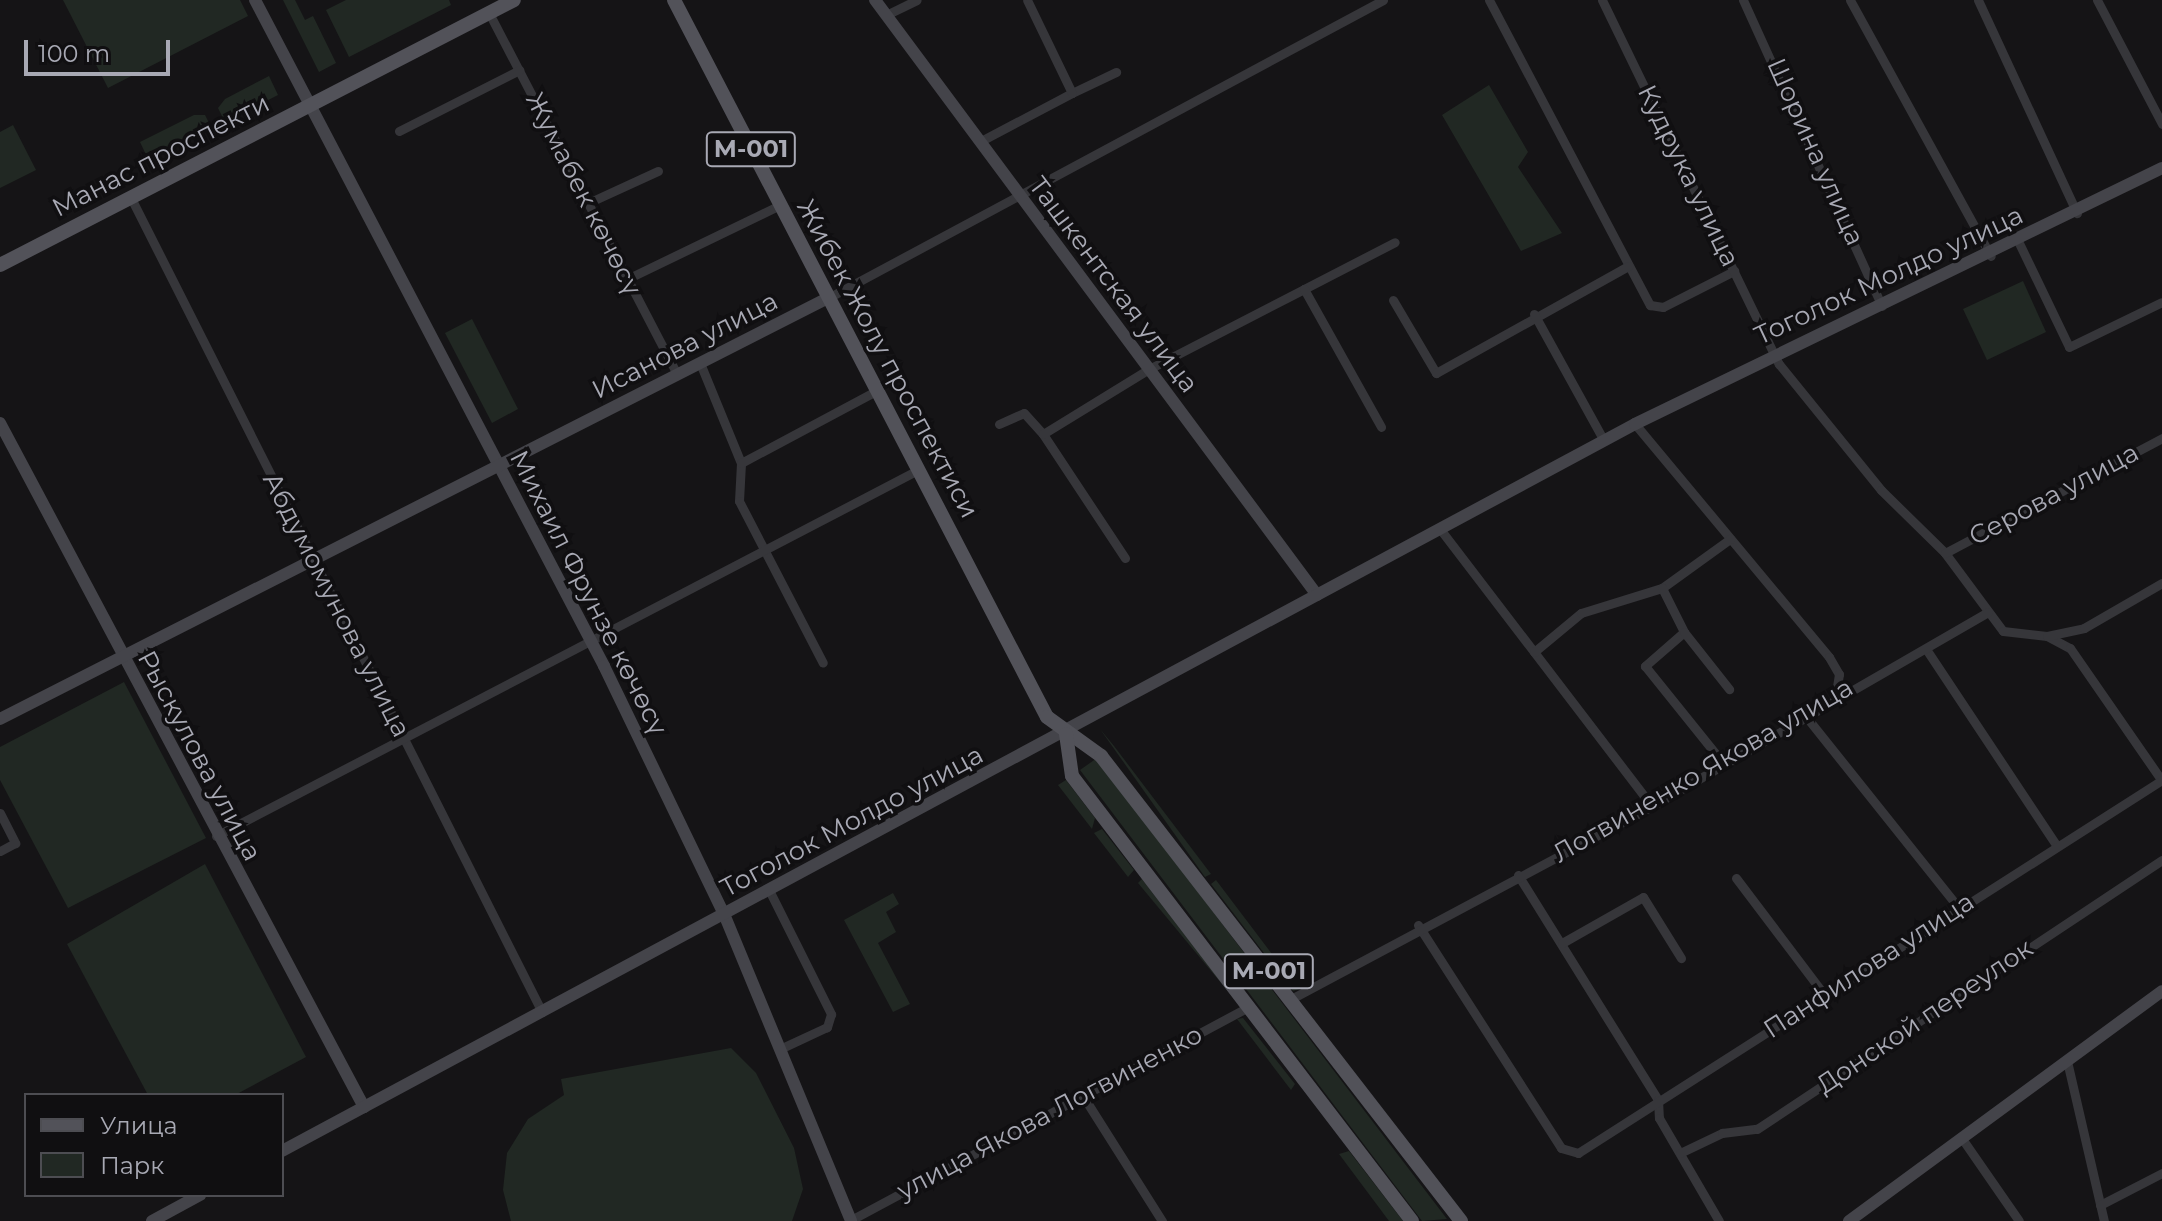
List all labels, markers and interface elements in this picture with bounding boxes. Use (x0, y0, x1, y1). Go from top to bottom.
scale bar (28, 24, 174, 74)
text: 100 m (38, 39, 110, 68)
street label: Шорина улица (1760, 54, 1870, 250)
street label: Кудрука улица (1630, 80, 1746, 272)
street label: Жумабек көчөсү (518, 87, 648, 301)
street label: Манас проспекти (47, 88, 275, 224)
road number: М-001 (705, 129, 797, 169)
street label: Ташкентская улица (1022, 171, 1204, 399)
street label: Жибек Жолу проспектиси (790, 194, 984, 524)
street label: Тоголок Молдо улица (1750, 200, 2028, 352)
street label: Исанова улица (587, 286, 783, 406)
street label: Серова улица (1964, 437, 2144, 553)
street label: Михаил Фрунзе көчөсү (503, 446, 673, 740)
street label: Абдумомунова улица (256, 468, 416, 742)
street label: Рыскулова улица (130, 646, 268, 866)
street label: Логвиненко Якова улица (1547, 672, 1859, 870)
street label: Тоголок Молдо улица (715, 739, 989, 905)
street label: Панфилова улица (1758, 886, 1980, 1046)
street label: Донской переулок (1811, 933, 2039, 1101)
road number: М-001 (1223, 951, 1315, 991)
street label: улица Якова Логвиненко (892, 1019, 1208, 1207)
legend (24, 1093, 284, 1197)
text: Улица (100, 1111, 178, 1140)
text: Парк (100, 1151, 164, 1180)

